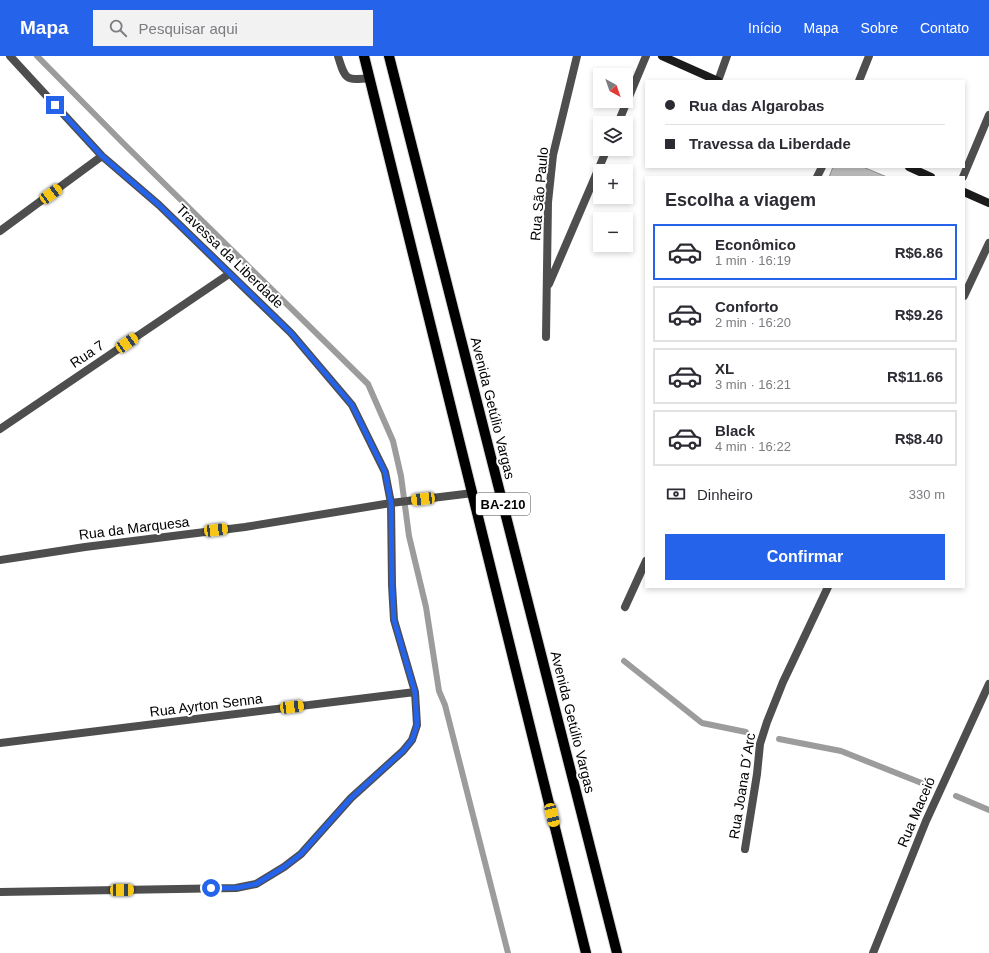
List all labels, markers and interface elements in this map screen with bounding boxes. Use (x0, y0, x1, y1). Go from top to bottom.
search box (93, 10, 373, 46)
text: Mapa (20, 17, 69, 38)
icon: search (107, 17, 129, 39)
text: Pesquisar aqui (139, 20, 238, 37)
text: Início (748, 20, 782, 36)
text: Mapa (804, 20, 839, 36)
text: Sobre (861, 20, 898, 36)
text: Contato (920, 20, 969, 36)
north arrow (593, 68, 633, 108)
map controls (593, 68, 633, 252)
route end (46, 96, 64, 114)
text: Rua das Algarobas (689, 97, 824, 114)
button: layers (593, 116, 633, 156)
text: Travessa da Liberdade (689, 135, 851, 152)
street label: Rua São Paulo (527, 146, 551, 242)
button: + (593, 164, 633, 204)
car (38, 182, 64, 206)
text: Escolha a viagem (665, 190, 816, 210)
street label: Travessa da Liberdade (173, 201, 287, 311)
button: − (593, 212, 633, 252)
icon: car (667, 234, 703, 270)
text: Econômico (715, 236, 796, 253)
text: R$6.86 (895, 244, 943, 261)
text: 1 min · 16:19 (715, 253, 791, 268)
icon: car (667, 296, 703, 332)
text: Conforto (715, 298, 778, 315)
text: R$9.26 (895, 306, 943, 323)
text: 2 min · 16:20 (715, 315, 791, 330)
car (114, 331, 140, 355)
street label: Avenida Getúlio Vargas (468, 335, 518, 481)
street label: Rua 7 (67, 337, 107, 371)
icon: car (667, 358, 703, 394)
text: XL (715, 360, 734, 377)
text: R$11.66 (887, 368, 943, 385)
text: 3 min · 16:21 (715, 377, 791, 392)
icon: car (667, 420, 703, 456)
text: Black (715, 422, 755, 439)
text: R$8.40 (895, 430, 943, 447)
text: 4 min · 16:22 (715, 439, 791, 454)
icon: cash (665, 483, 687, 505)
text: Dinheiro (697, 486, 753, 503)
text: 330 m (909, 487, 945, 502)
car (410, 492, 436, 506)
road number: BA-210 (476, 493, 530, 515)
street label: Rua da Marquesa (78, 513, 190, 543)
car (203, 523, 229, 537)
button: Confirmar (665, 534, 945, 580)
street label: Avenida Getúlio Vargas (548, 649, 598, 795)
street label: Rua Ayrton Senna (149, 690, 263, 720)
car (279, 700, 305, 714)
street label: Rua Joana D´Arc (726, 732, 758, 840)
street label: Rua Maceió (894, 774, 938, 850)
car (543, 802, 561, 828)
route start (202, 879, 220, 897)
car (110, 884, 134, 896)

